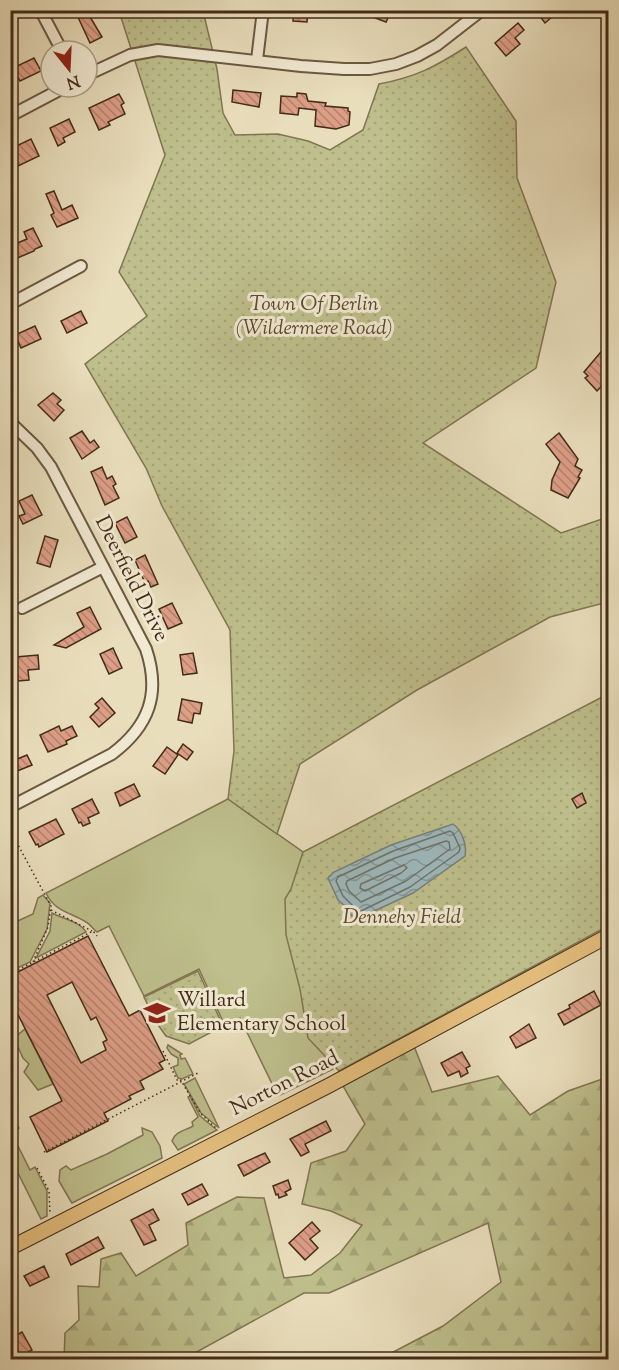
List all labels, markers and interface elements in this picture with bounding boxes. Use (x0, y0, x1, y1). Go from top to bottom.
north arrow (39, 39, 99, 99)
text: N (63, 68, 82, 94)
park label: Town Of Berlin (Wildermere Road) (235, 290, 393, 344)
street label: Deerfield Drive (86, 511, 176, 647)
park label: Dennehy Field (343, 903, 462, 933)
place label: Willard Elementary School (177, 986, 347, 1040)
school or university icon: Willard Elementary School (142, 998, 172, 1028)
street label: Norton Road (225, 1044, 345, 1124)

